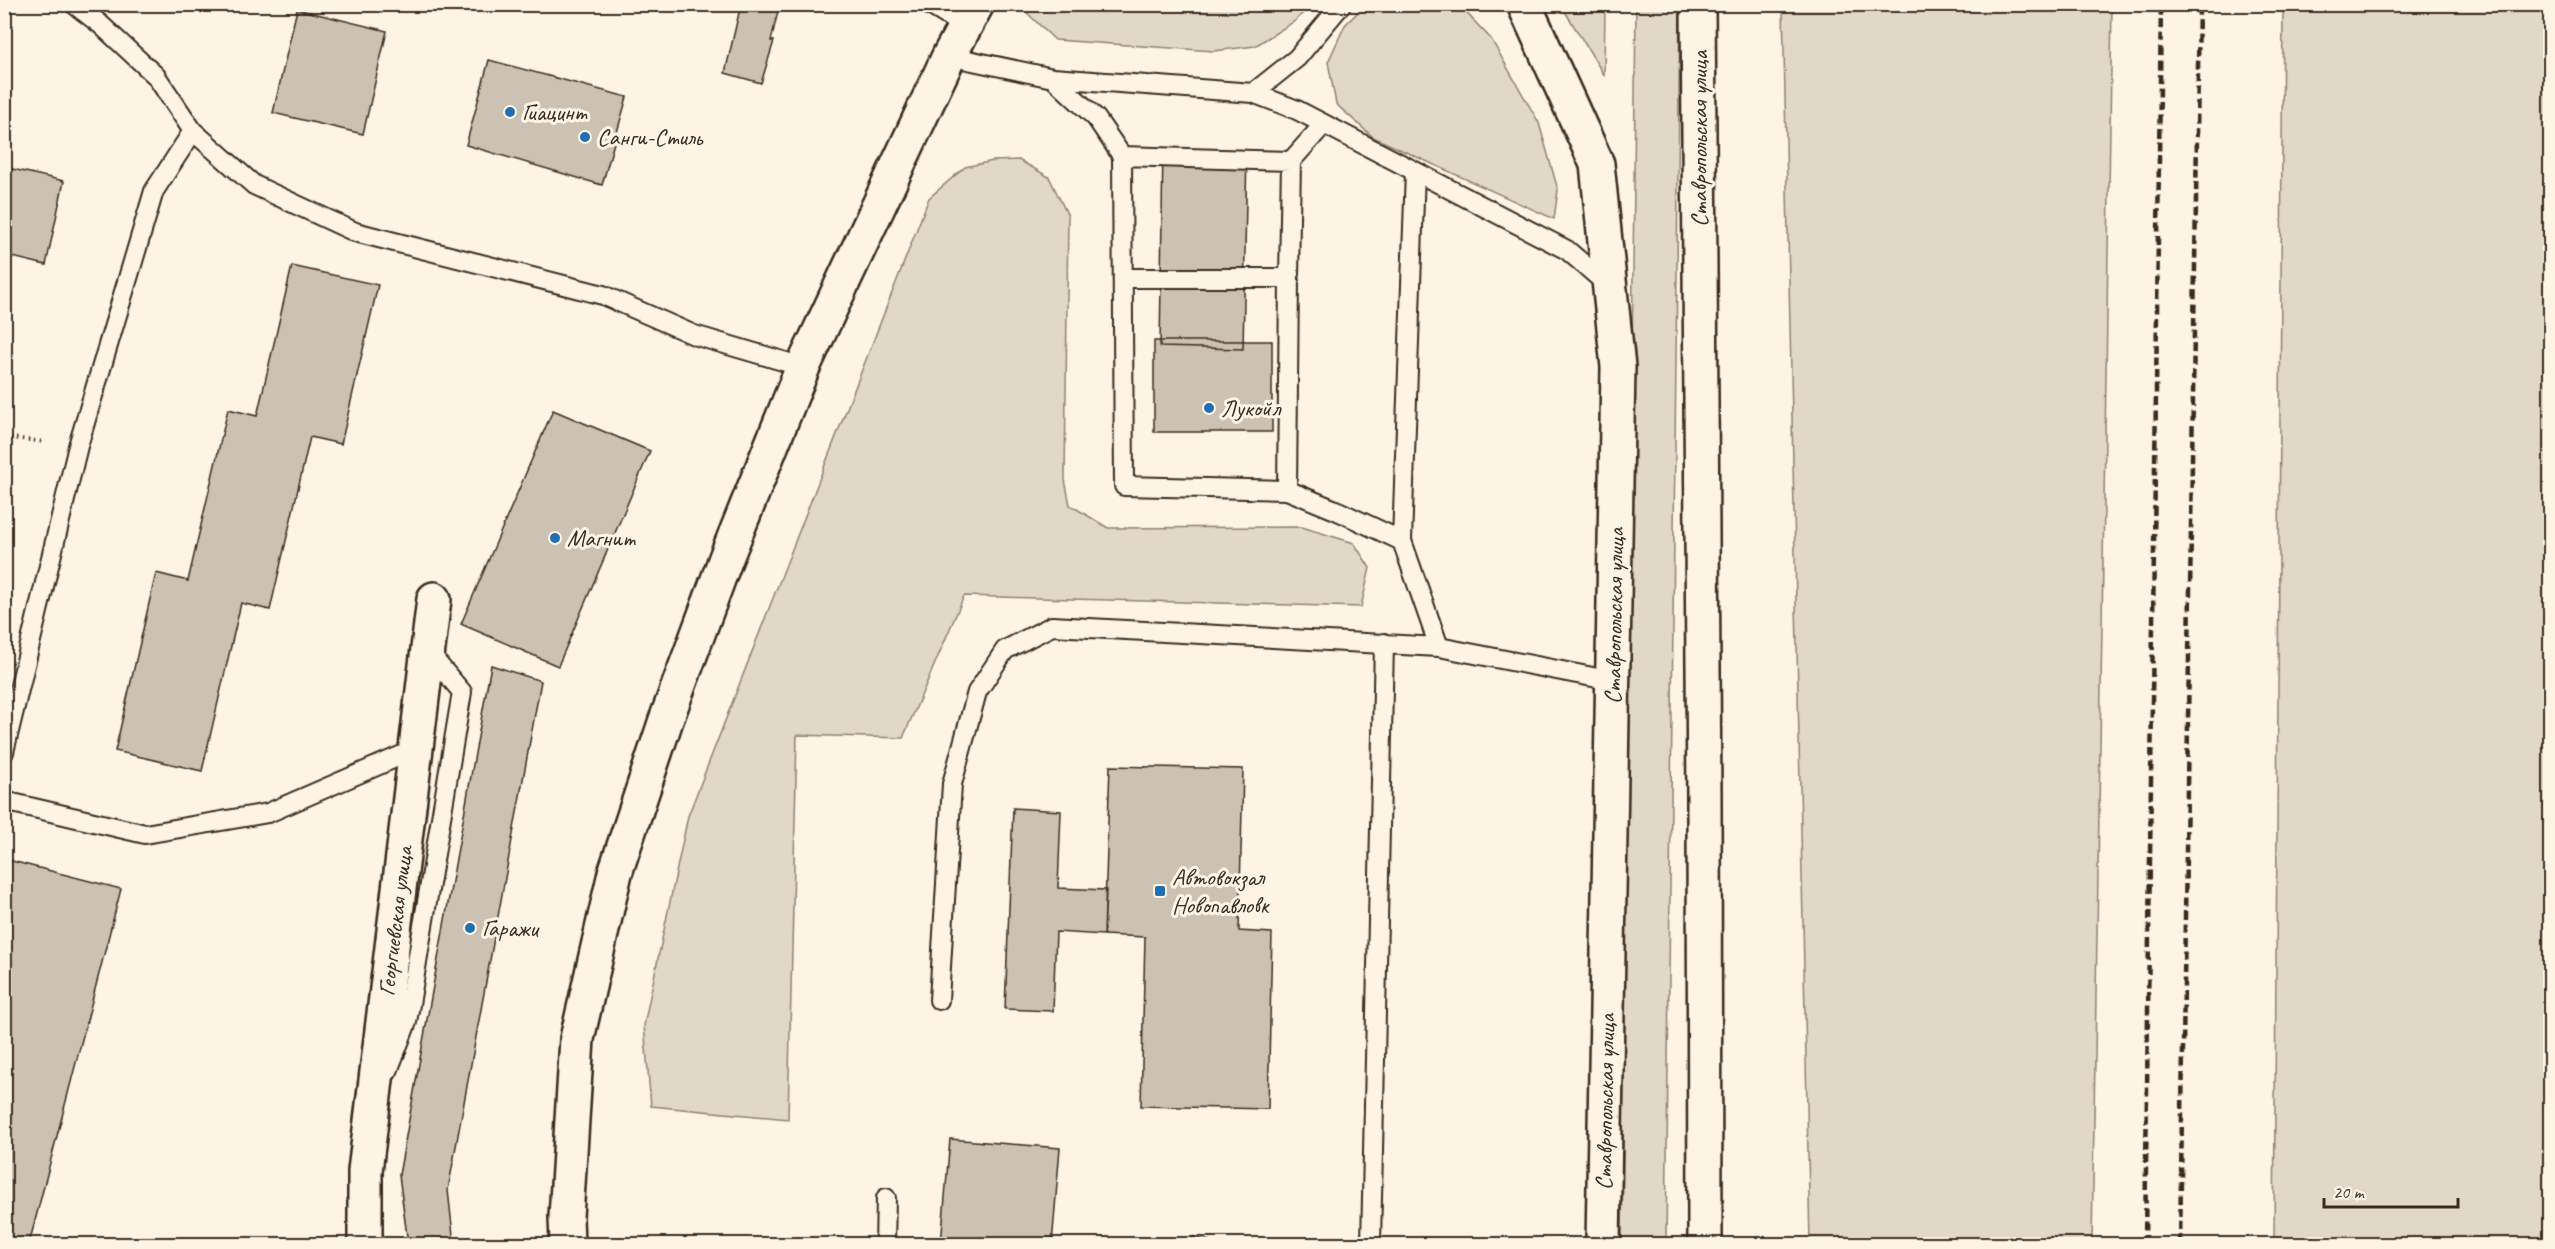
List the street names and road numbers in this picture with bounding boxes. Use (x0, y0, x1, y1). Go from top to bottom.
street label: Ставропольская улица (1684, 50, 1714, 227)
street label: Ставропольская улица (1597, 526, 1631, 704)
street label: Георгиевская улица (371, 842, 419, 997)
street label: Ставропольская улица (1588, 1012, 1622, 1190)

